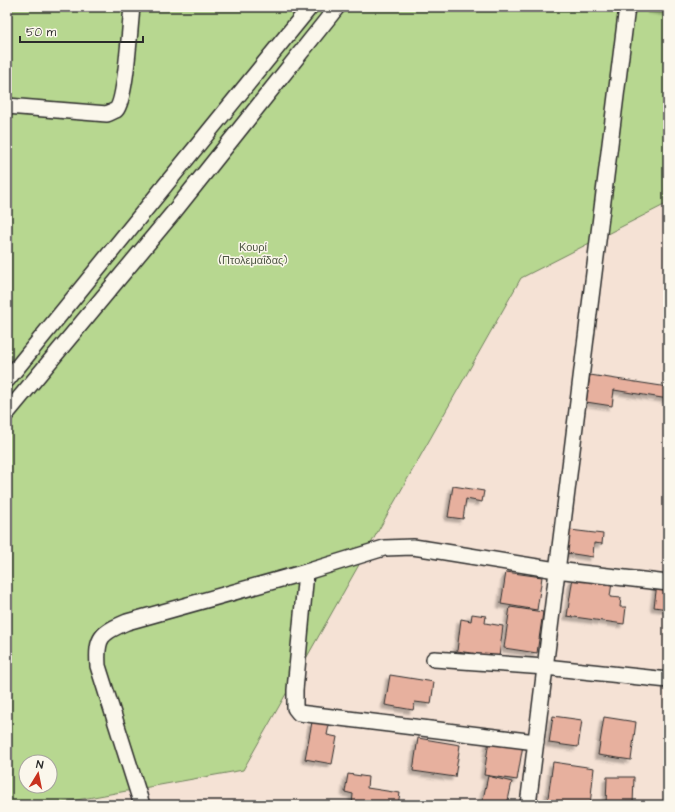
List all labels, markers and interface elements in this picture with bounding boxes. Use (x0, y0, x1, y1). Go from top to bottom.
scale bar (20, 18, 143, 44)
text: 50 m (26, 24, 57, 41)
park label: Κουρί (Πτολεμαΐδας) (219, 240, 287, 268)
north arrow (18, 754, 58, 794)
text: N (35, 757, 44, 773)

